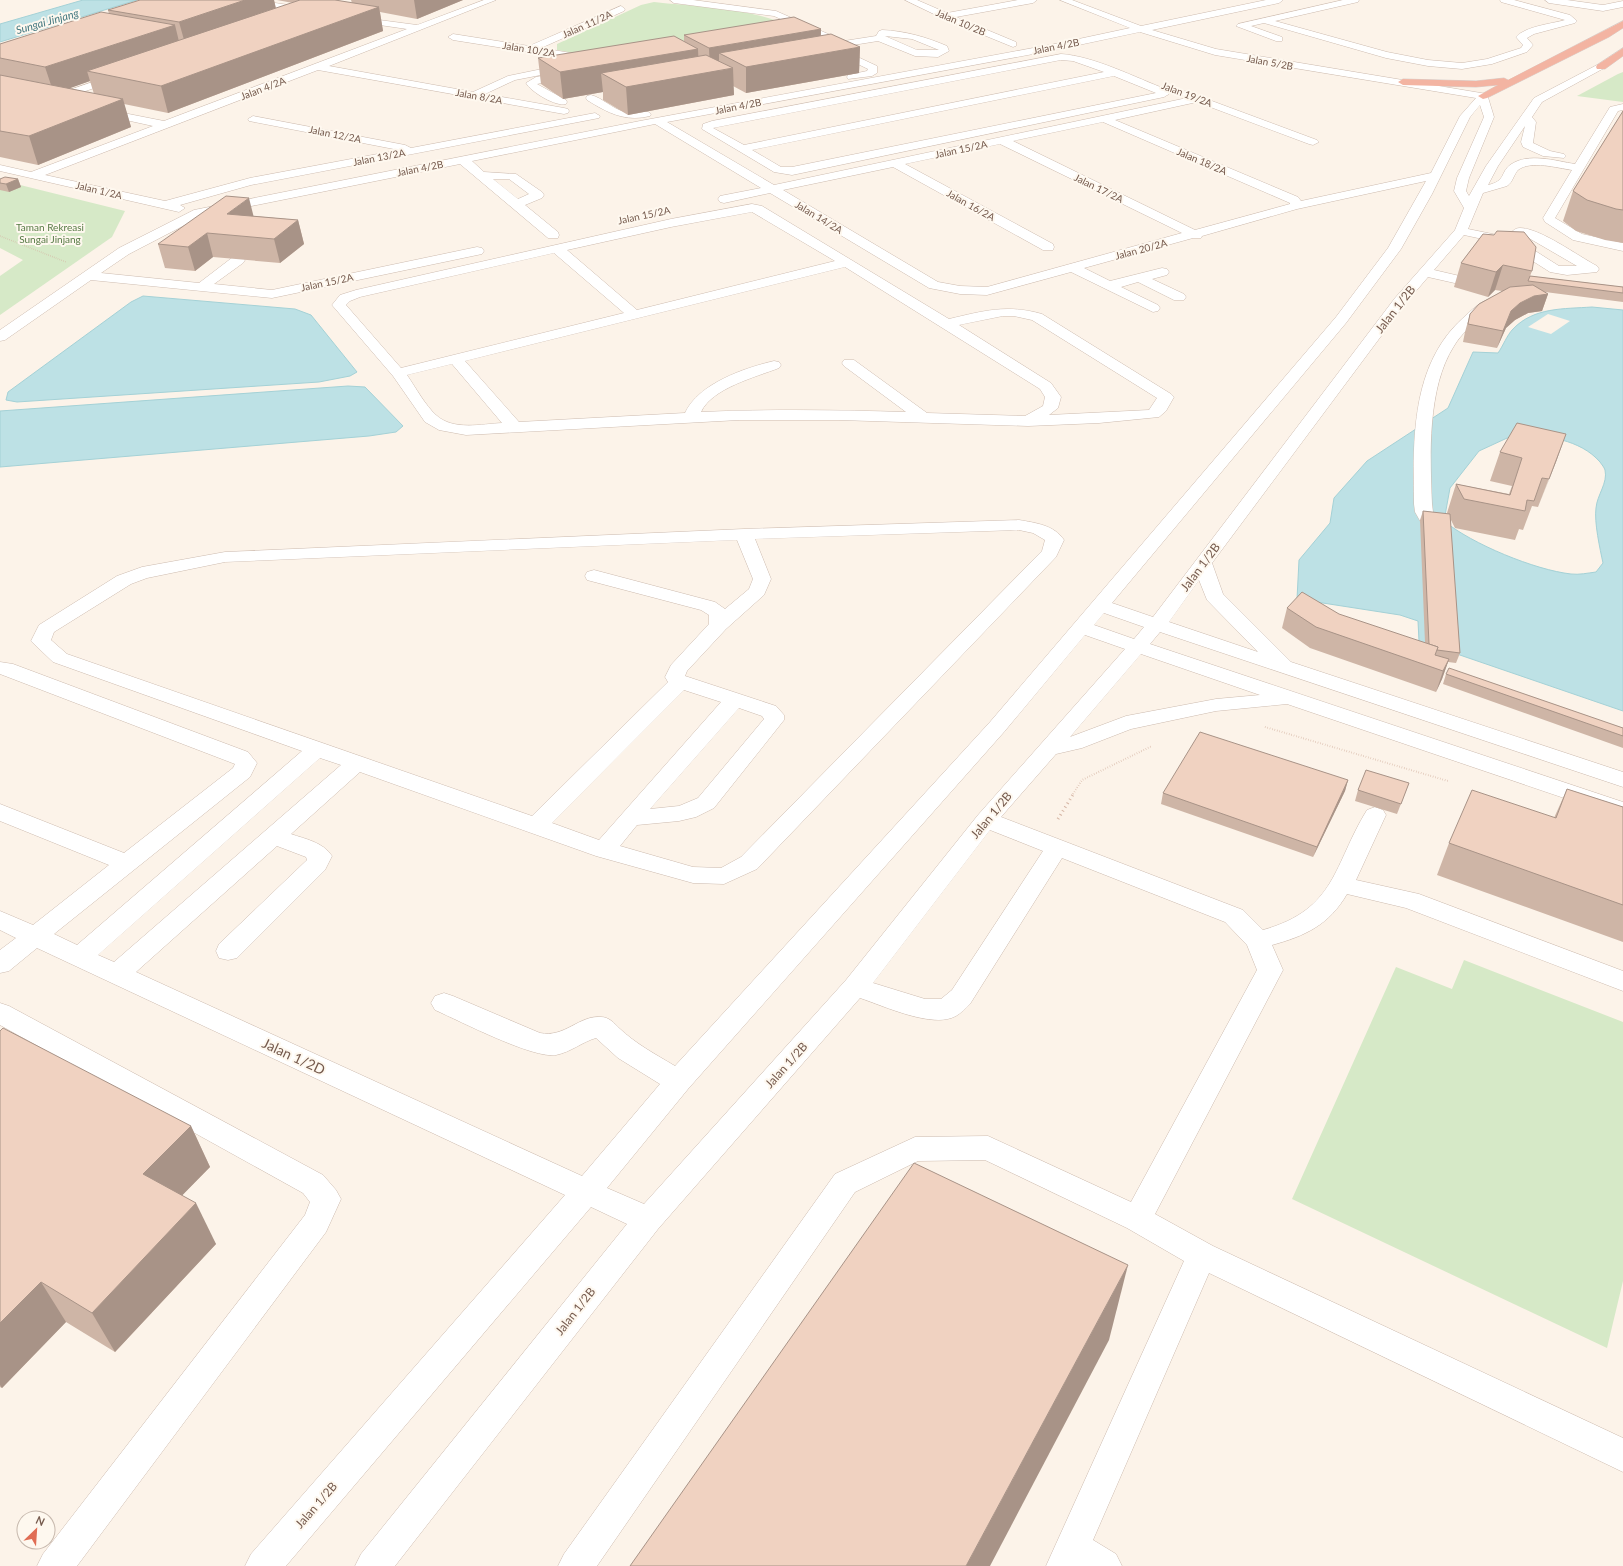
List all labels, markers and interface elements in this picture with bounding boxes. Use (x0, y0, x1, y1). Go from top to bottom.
water label: Sungai Jinjang (14, 6, 81, 36)
street label: Jalan 10/2B (934, 6, 988, 38)
street label: Jalan 11/2A (560, 8, 614, 40)
street label: Jalan 4/2B (1032, 36, 1080, 56)
street label: Jalan 10/2A (502, 39, 556, 59)
street label: Jalan 5/2B (1246, 52, 1294, 72)
street label: Jalan 4/2A (239, 74, 287, 102)
street label: Jalan 19/2A (1160, 79, 1214, 109)
street label: Jalan 8/2A (455, 86, 504, 106)
street label: Jalan 4/2B (714, 96, 762, 116)
street label: Jalan 12/2A (308, 123, 362, 145)
street label: Jalan 15/2A (934, 138, 988, 160)
street label: Jalan 18/2A (1175, 145, 1229, 177)
street label: Jalan 13/2A (352, 146, 406, 168)
street label: Jalan 4/2B (396, 158, 444, 178)
street label: Jalan 17/2A (1072, 171, 1126, 205)
street label: Jalan 1/2A (75, 179, 124, 201)
street label: Jalan 16/2A (945, 187, 997, 223)
street label: Jalan 14/2A (793, 198, 845, 236)
street label: Jalan 15/2A (617, 204, 671, 226)
park label: Taman Rekreasi Sungai Jinjang (16, 221, 84, 245)
street label: Jalan 20/2A (1114, 236, 1168, 262)
street label: Jalan 15/2A (300, 271, 354, 293)
street label: Jalan 1/2B (1372, 282, 1418, 336)
street label: Jalan 1/2B (1177, 540, 1223, 594)
street label: Jalan 1/2B (967, 788, 1015, 841)
street label: Jalan 1/2D (260, 1034, 328, 1078)
street label: Jalan 1/2B (762, 1039, 811, 1091)
street label: Jalan 1/2B (552, 1284, 598, 1338)
street label: Jalan 1/2B (292, 1479, 340, 1531)
north arrow (16, 1510, 56, 1550)
text: N (34, 1513, 47, 1528)

